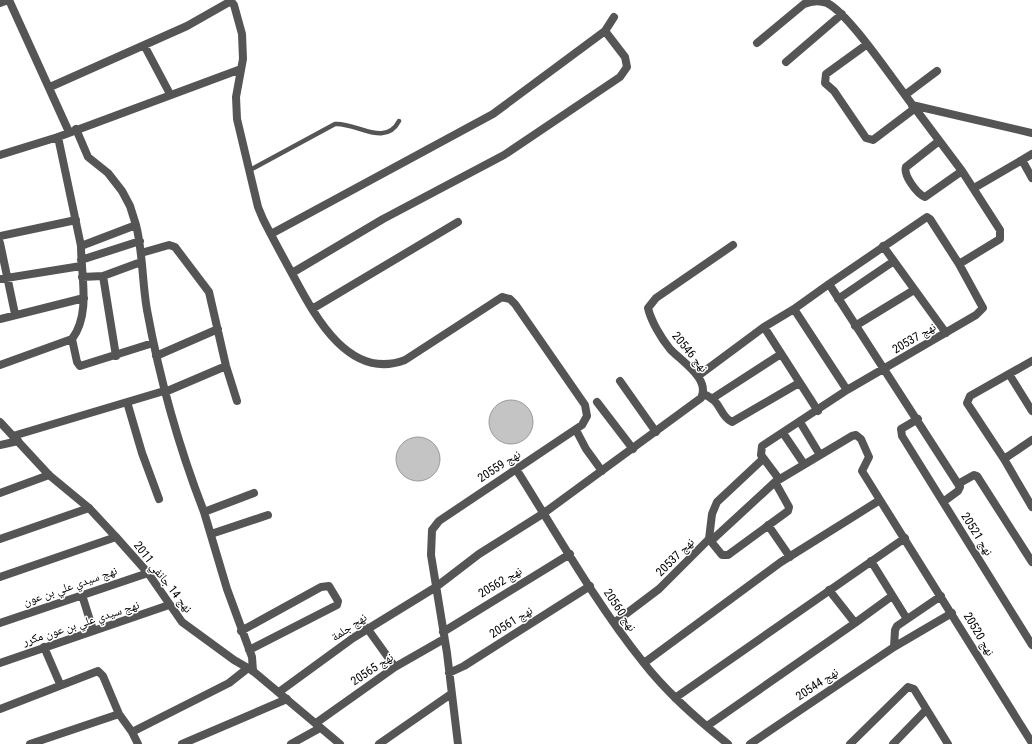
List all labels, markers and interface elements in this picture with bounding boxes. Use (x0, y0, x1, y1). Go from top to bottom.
street label: نهج 20537 (890, 320, 938, 356)
street label: نهج 20546 (669, 329, 711, 375)
street label: نهج 20559 (475, 447, 523, 485)
street label: نهج 20521 (958, 510, 996, 558)
street label: نهج 20537 (653, 535, 697, 579)
street label: نهج 14 جانفي 2011 (128, 539, 195, 617)
street label: نهج سيدي علي بن عون (21, 563, 120, 612)
street label: نهج 20562 (476, 564, 524, 600)
street label: نهج 20560 (601, 586, 639, 634)
street label: نهج سيدي علي بن عون مكرر (20, 598, 142, 652)
street label: نهج 20561 (487, 603, 535, 641)
street label: نهج جلمة (329, 610, 369, 644)
street label: نهج 20520 (961, 610, 997, 658)
street label: نهج 20565 (348, 650, 396, 688)
street label: نهج 20544 (793, 665, 841, 703)

